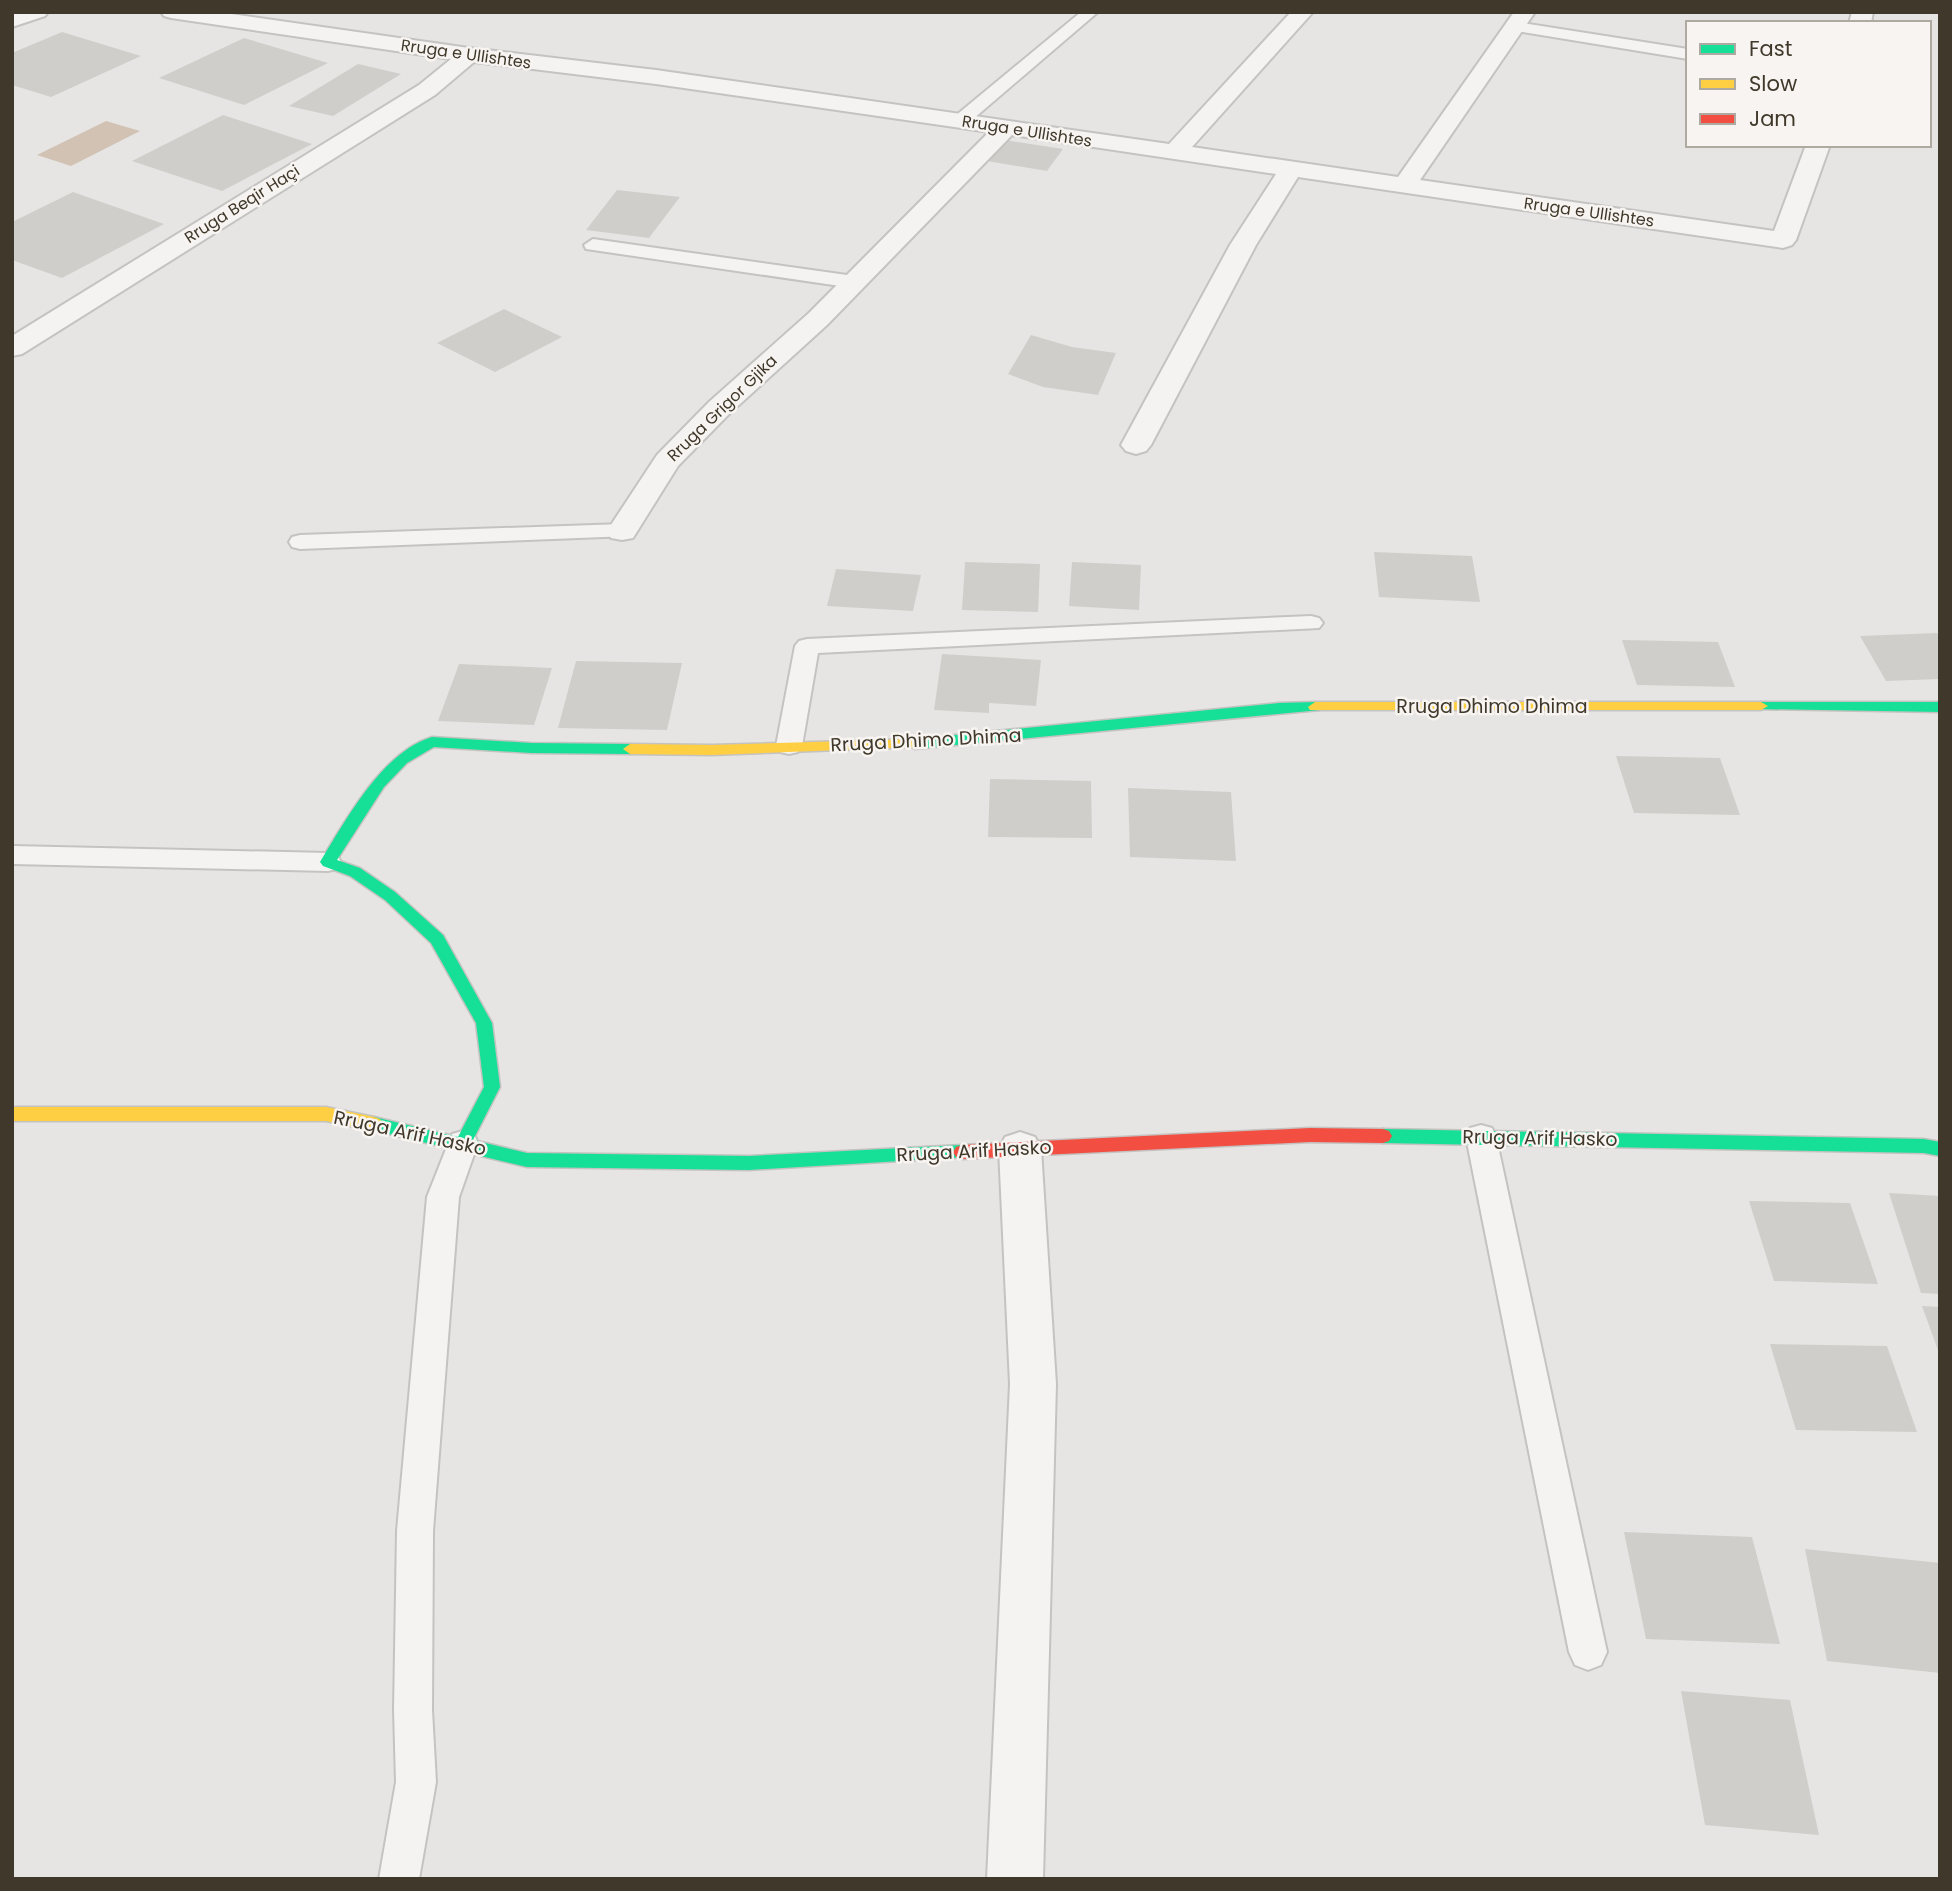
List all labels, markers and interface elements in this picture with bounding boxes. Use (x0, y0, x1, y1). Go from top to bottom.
legend (1686, 21, 1931, 147)
street label: Rruga e Ullishtes (399, 33, 533, 75)
text: Fast (1749, 34, 1792, 63)
text: Slow (1749, 69, 1797, 98)
text: Jam (1749, 104, 1796, 133)
street label: Rruga e Ullishtes (960, 109, 1094, 153)
street label: Rruga Beqir Haçi (180, 159, 304, 249)
street label: Rruga e Ullishtes (1522, 191, 1656, 233)
street label: Rruga Grigor Gjika (662, 349, 782, 467)
street label: Rruga Dhimo Dhima (1396, 693, 1588, 720)
street label: Rruga Dhimo Dhima (830, 722, 1022, 758)
street label: Rruga Arif Hasko (331, 1104, 489, 1162)
street label: Rruga Arif Hasko (1462, 1123, 1618, 1153)
street label: Rruga Arif Hasko (896, 1133, 1052, 1169)

